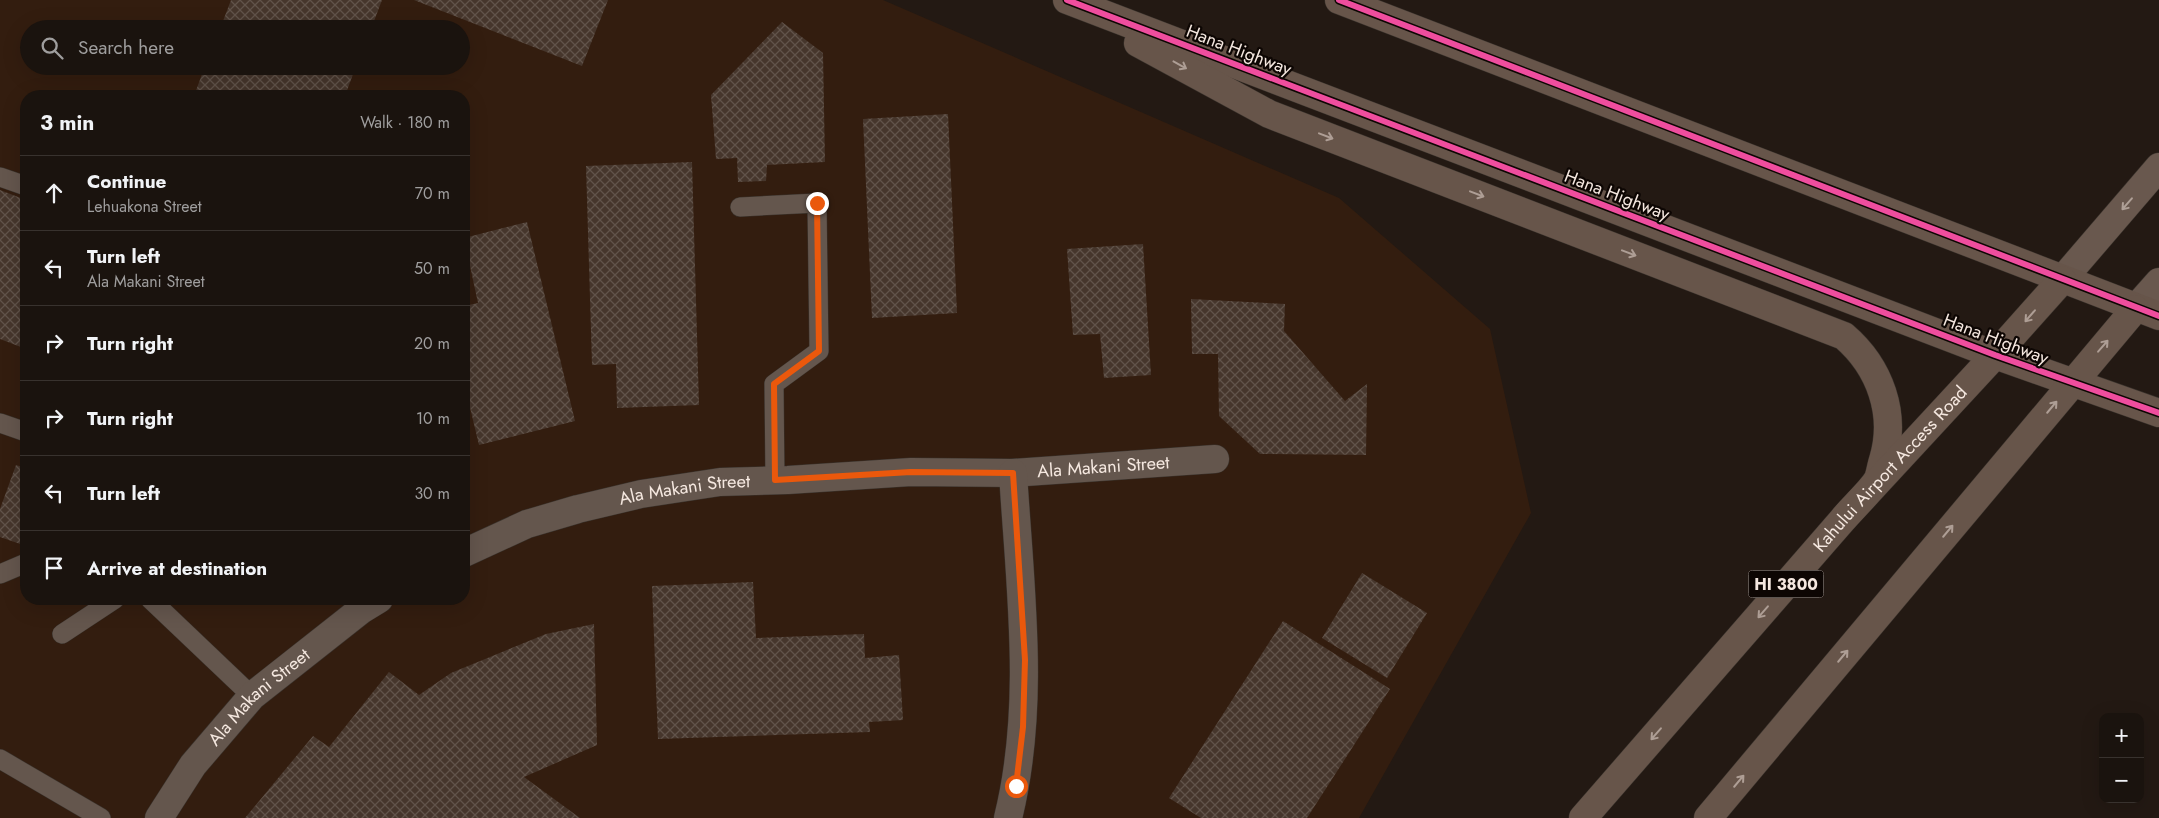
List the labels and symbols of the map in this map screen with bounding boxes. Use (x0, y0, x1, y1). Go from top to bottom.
street label: Hana Highway (1183, 18, 1296, 82)
one-way arrow (1172, 61, 1186, 71)
one-way arrow (1318, 132, 1333, 141)
street label: Hana Highway (1561, 163, 1674, 227)
one-way arrow (1470, 191, 1485, 200)
route end (806, 192, 829, 215)
one-way arrow (2121, 198, 2133, 211)
one-way arrow (1621, 249, 1636, 258)
street label: Hana Highway (1940, 307, 2053, 371)
one-way arrow (2024, 310, 2035, 323)
one-way arrow (2098, 340, 2109, 353)
street label: Kahului Airport Access Road (1807, 380, 1973, 558)
one-way arrow (2046, 400, 2058, 413)
street label: Ala Makani Street (1036, 449, 1171, 484)
street label: Ala Makani Street (616, 468, 751, 512)
one-way arrow (1942, 525, 1953, 538)
road number: HI 3800 (1748, 570, 1824, 598)
one-way arrow (1757, 605, 1768, 618)
street label: Ala Makani Street (202, 642, 316, 752)
one-way arrow (1838, 650, 1849, 663)
one-way arrow (1650, 728, 1662, 741)
one-way arrow (1734, 774, 1745, 787)
route start (1005, 775, 1028, 798)

